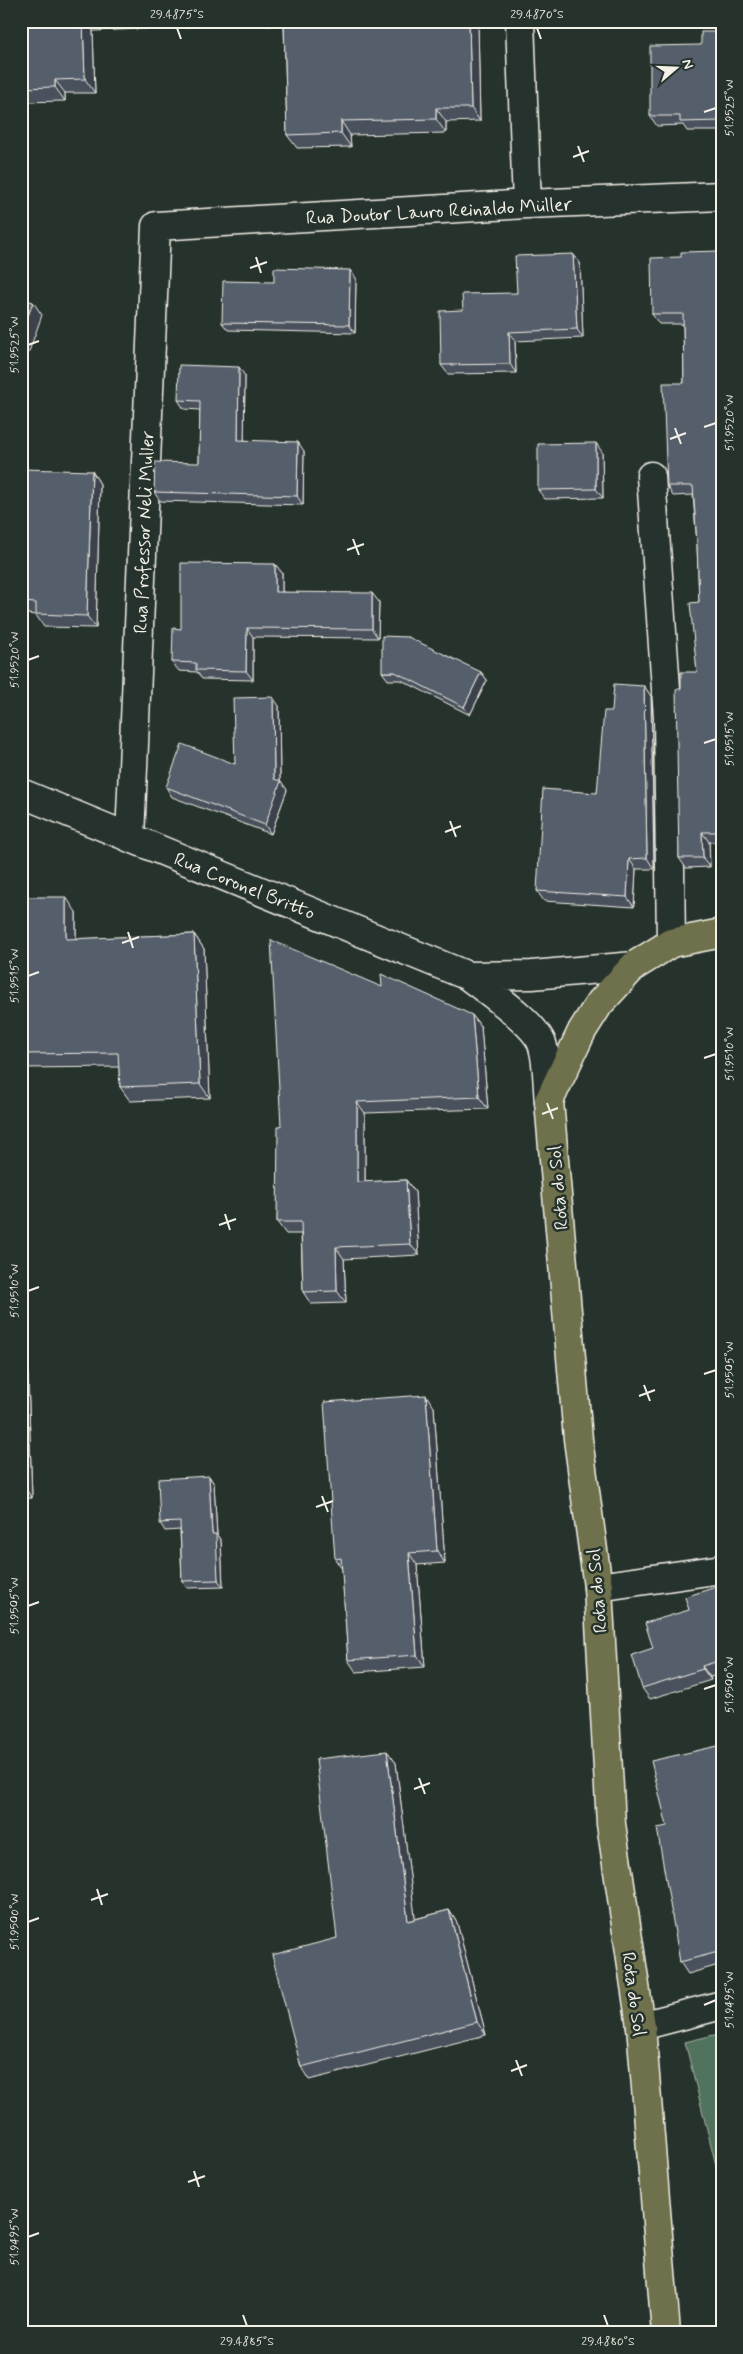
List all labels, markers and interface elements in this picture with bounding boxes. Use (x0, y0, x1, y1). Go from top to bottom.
text: 29.4875°S (150, 7, 204, 23)
text: 29.4870°S (510, 7, 564, 23)
north arrow (650, 42, 700, 92)
text: N (677, 57, 697, 71)
text: 51.9525°W (722, 80, 738, 136)
street label: Rua Doutor Lauro Reinaldo Müller (305, 192, 573, 231)
text: 51.9525°W (7, 317, 23, 373)
text: 51.9520°W (722, 395, 738, 451)
street label: Rua Professor Neli Muller (128, 430, 161, 634)
text: 51.9520°W (7, 632, 23, 688)
text: 51.9515°W (722, 712, 738, 766)
street label: Rua Coronel Britto (170, 847, 319, 926)
text: 51.9515°W (7, 949, 23, 1003)
text: 51.9510°W (722, 1027, 738, 1081)
street label: Rota do Sol (542, 1144, 575, 1231)
text: 51.9510°W (7, 1264, 23, 1318)
text: 51.9505°W (722, 1341, 738, 1398)
street label: Rota do Sol (581, 1547, 614, 1634)
text: 51.9505°W (7, 1577, 23, 1634)
text: 51.9500°W (722, 1657, 738, 1713)
text: 51.9500°W (7, 1894, 23, 1950)
street label: Rota do Sol (615, 1951, 652, 2038)
text: 51.9495°W (722, 1971, 738, 2028)
text: 51.9495°W (7, 2208, 23, 2265)
text: 29.4885°S (220, 2334, 274, 2350)
text: 29.4880°S (581, 2334, 635, 2350)

